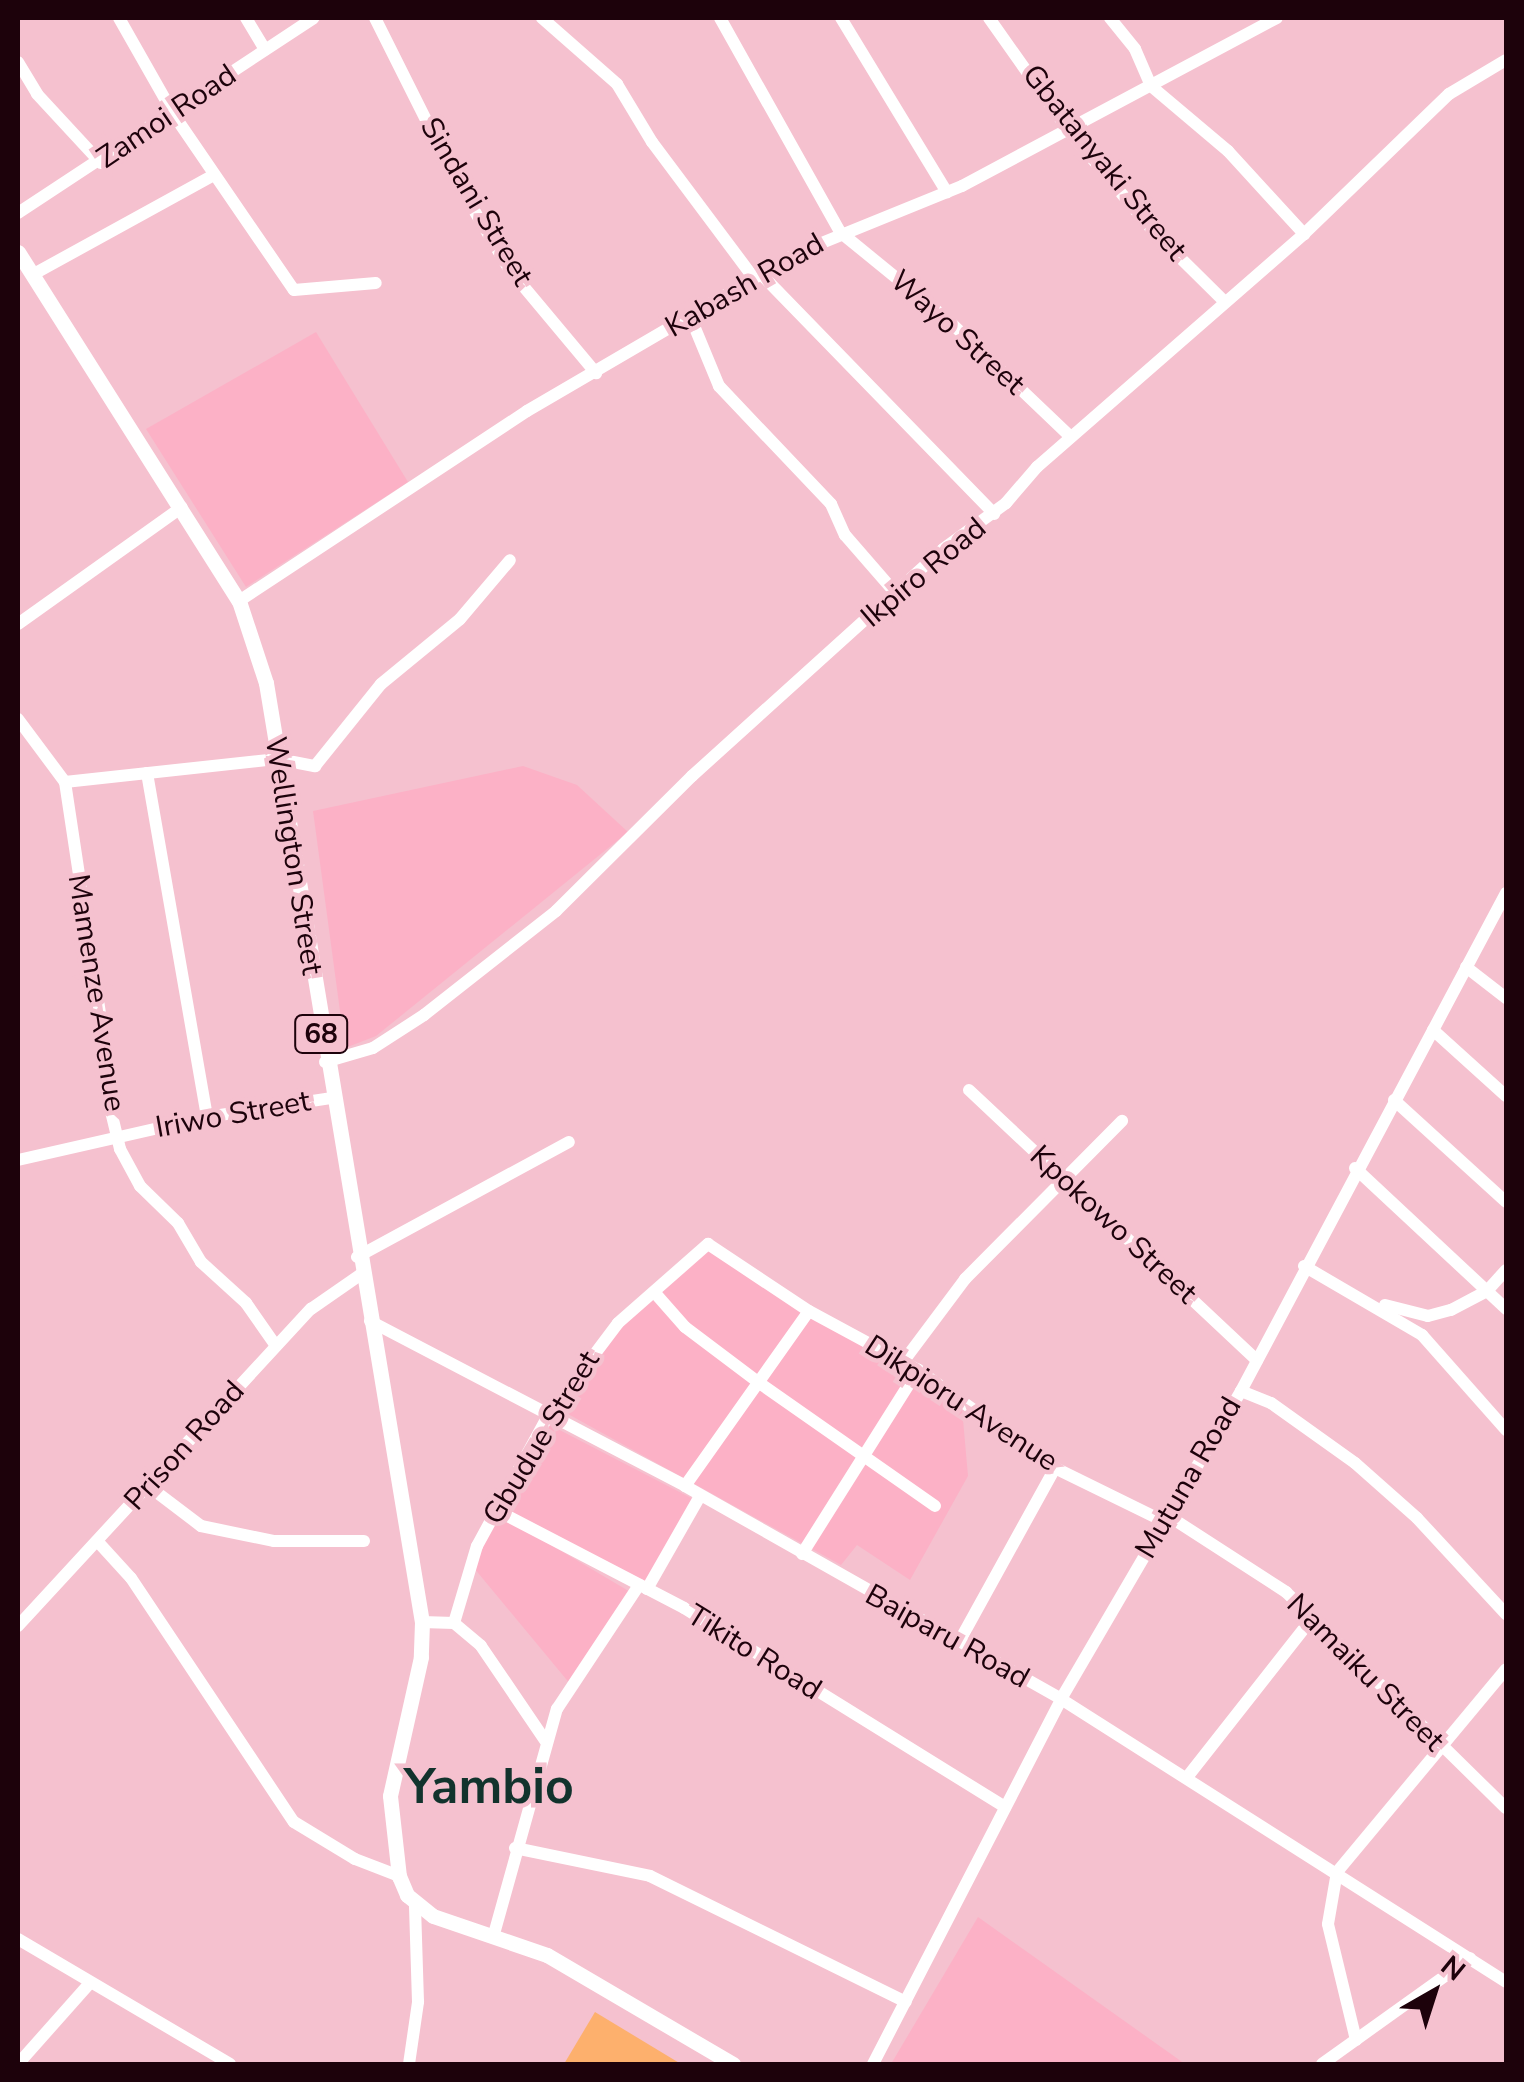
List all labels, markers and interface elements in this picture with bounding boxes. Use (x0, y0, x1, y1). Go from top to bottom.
street label: Zamoi Road (91, 57, 243, 177)
street label: Gbatanyaki Street (1014, 58, 1194, 268)
street label: Sindani Street (412, 112, 540, 292)
street label: Kabash Road (659, 226, 831, 346)
street label: Wayo Street (882, 263, 1032, 403)
street label: Ikpiro Road (854, 510, 994, 636)
street label: Wellington Street (256, 735, 330, 977)
street label: Mamenze Avenue (59, 872, 133, 1114)
road number: 68 (294, 1011, 348, 1057)
street label: Iriwo Street (153, 1084, 313, 1146)
street label: Kpokowo Street (1022, 1138, 1204, 1312)
street label: Dikpioru Avenue (858, 1328, 1064, 1480)
street label: Gbudue Street (476, 1345, 608, 1531)
street label: Prison Road (117, 1374, 253, 1518)
street label: Mutuna Road (1128, 1391, 1250, 1565)
street label: Baiparu Road (859, 1577, 1035, 1697)
street label: Namaiku Street (1279, 1587, 1451, 1759)
street label: Tikito Road (680, 1598, 828, 1708)
district label: Yambio (404, 1757, 574, 1817)
north arrow (1384, 1942, 1484, 2042)
text: N (1433, 1947, 1473, 1990)

